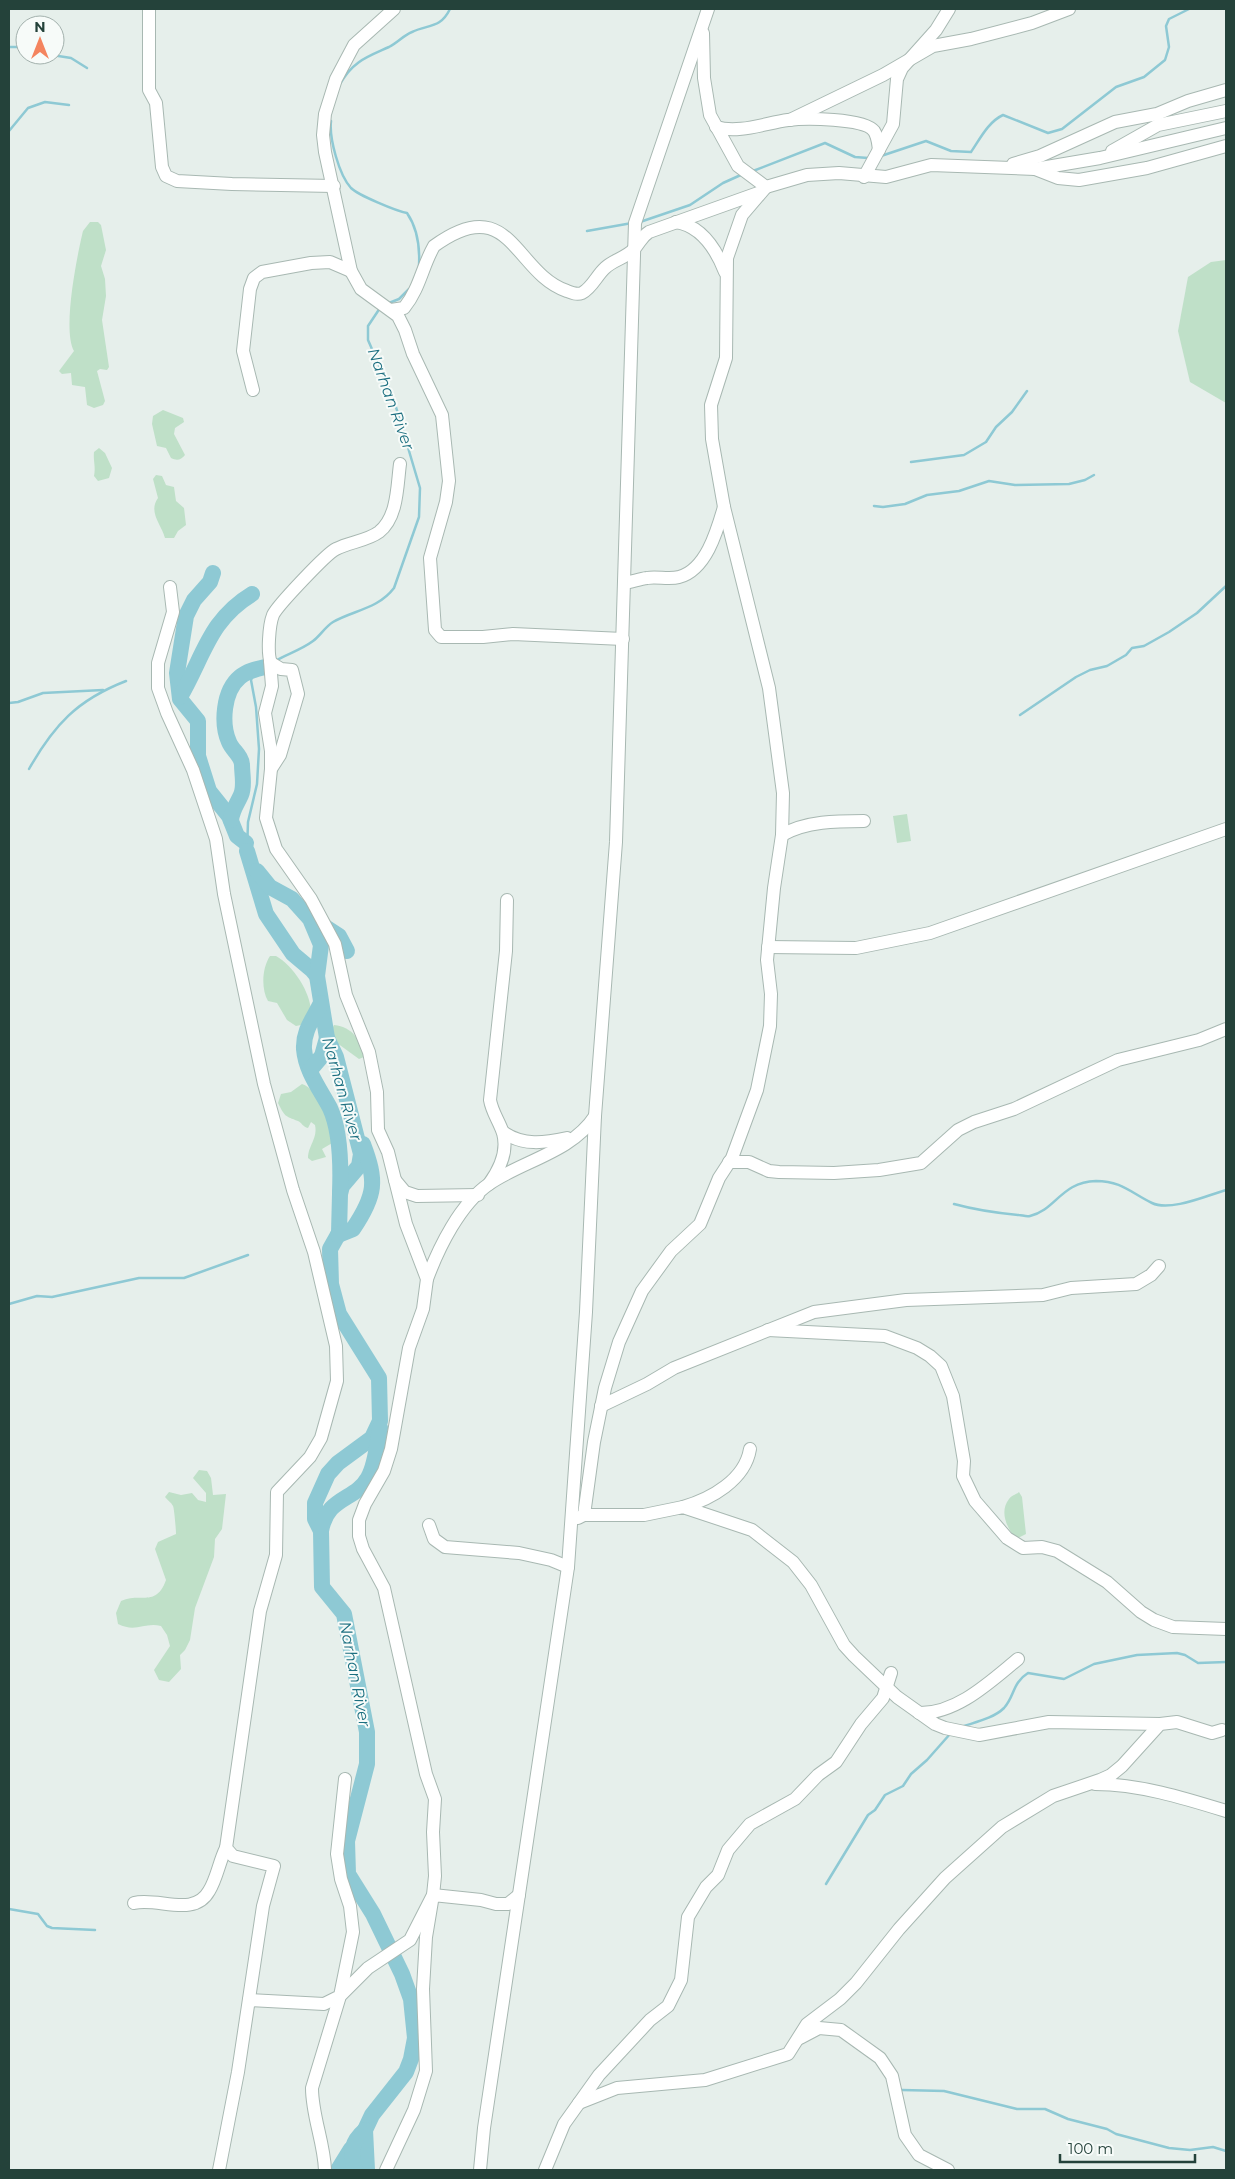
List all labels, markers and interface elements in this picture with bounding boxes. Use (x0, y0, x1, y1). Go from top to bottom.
north arrow (15, 15, 65, 65)
text: N (34, 18, 46, 36)
water label: Narhan River (364, 345, 418, 453)
water label: Narhan River (318, 1035, 366, 1144)
water label: Narhan River (335, 1620, 375, 1729)
scale bar (1060, 2132, 1195, 2164)
text: 100 m (1068, 2139, 1113, 2158)

